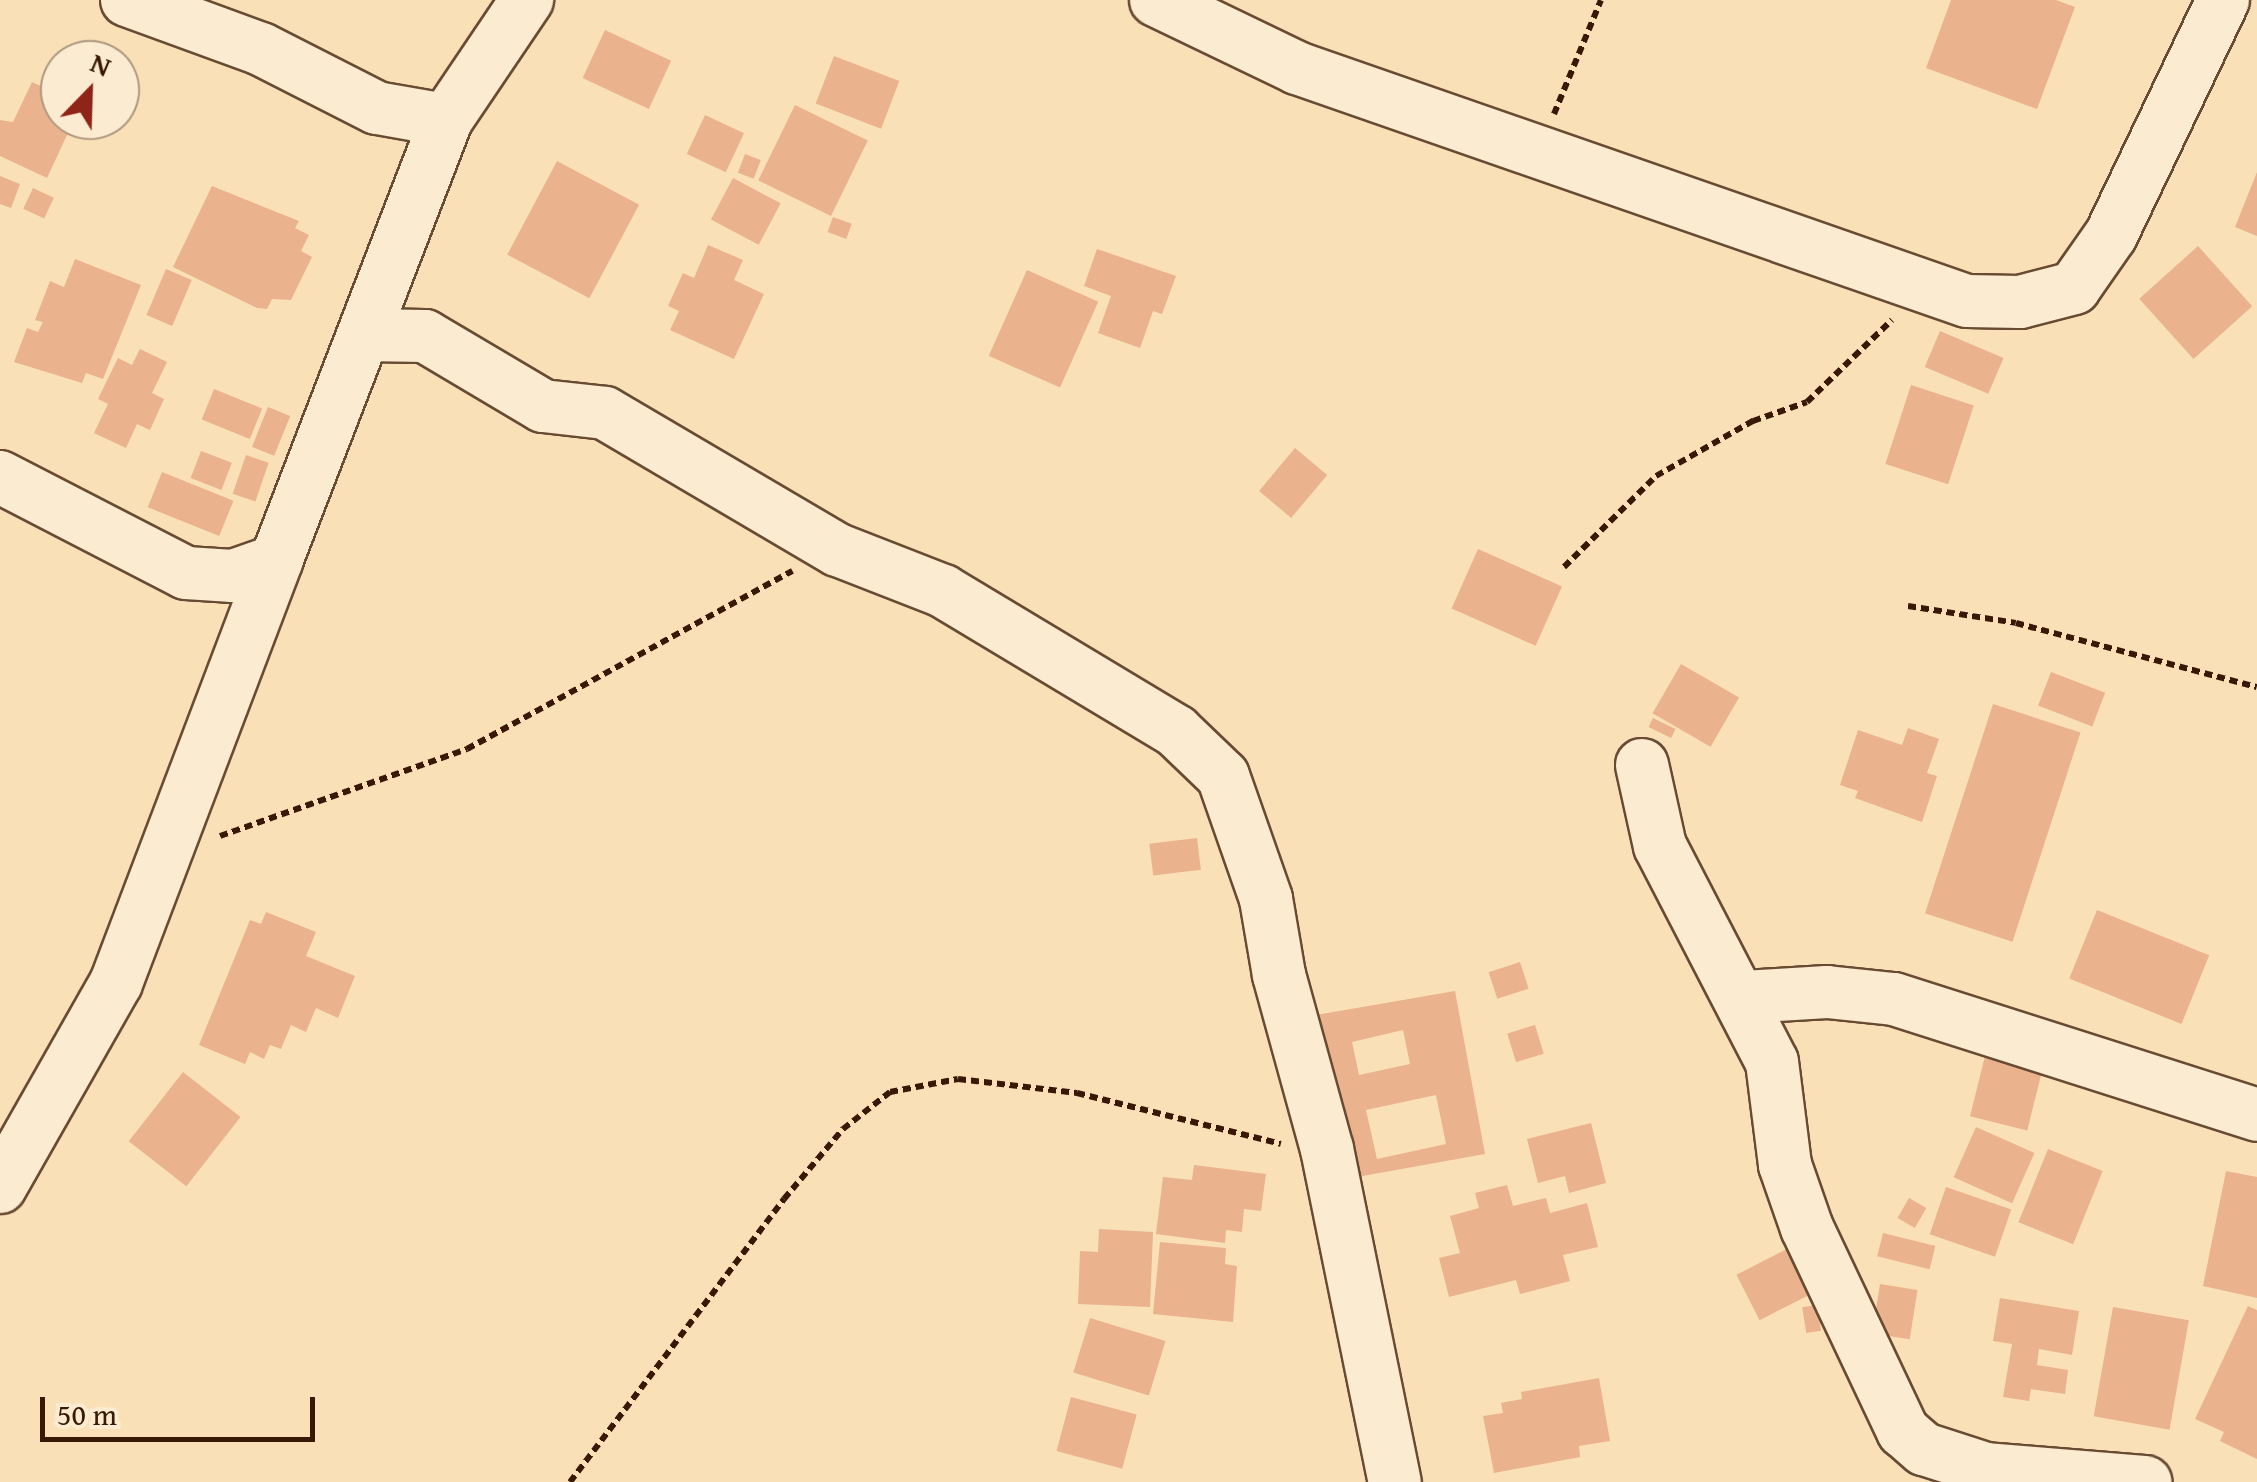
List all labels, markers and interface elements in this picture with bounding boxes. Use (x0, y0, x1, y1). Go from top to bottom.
north arrow (40, 40, 140, 140)
text: N (85, 41, 118, 86)
scale bar (45, 1377, 320, 1439)
text: 50 m (57, 1392, 117, 1436)

